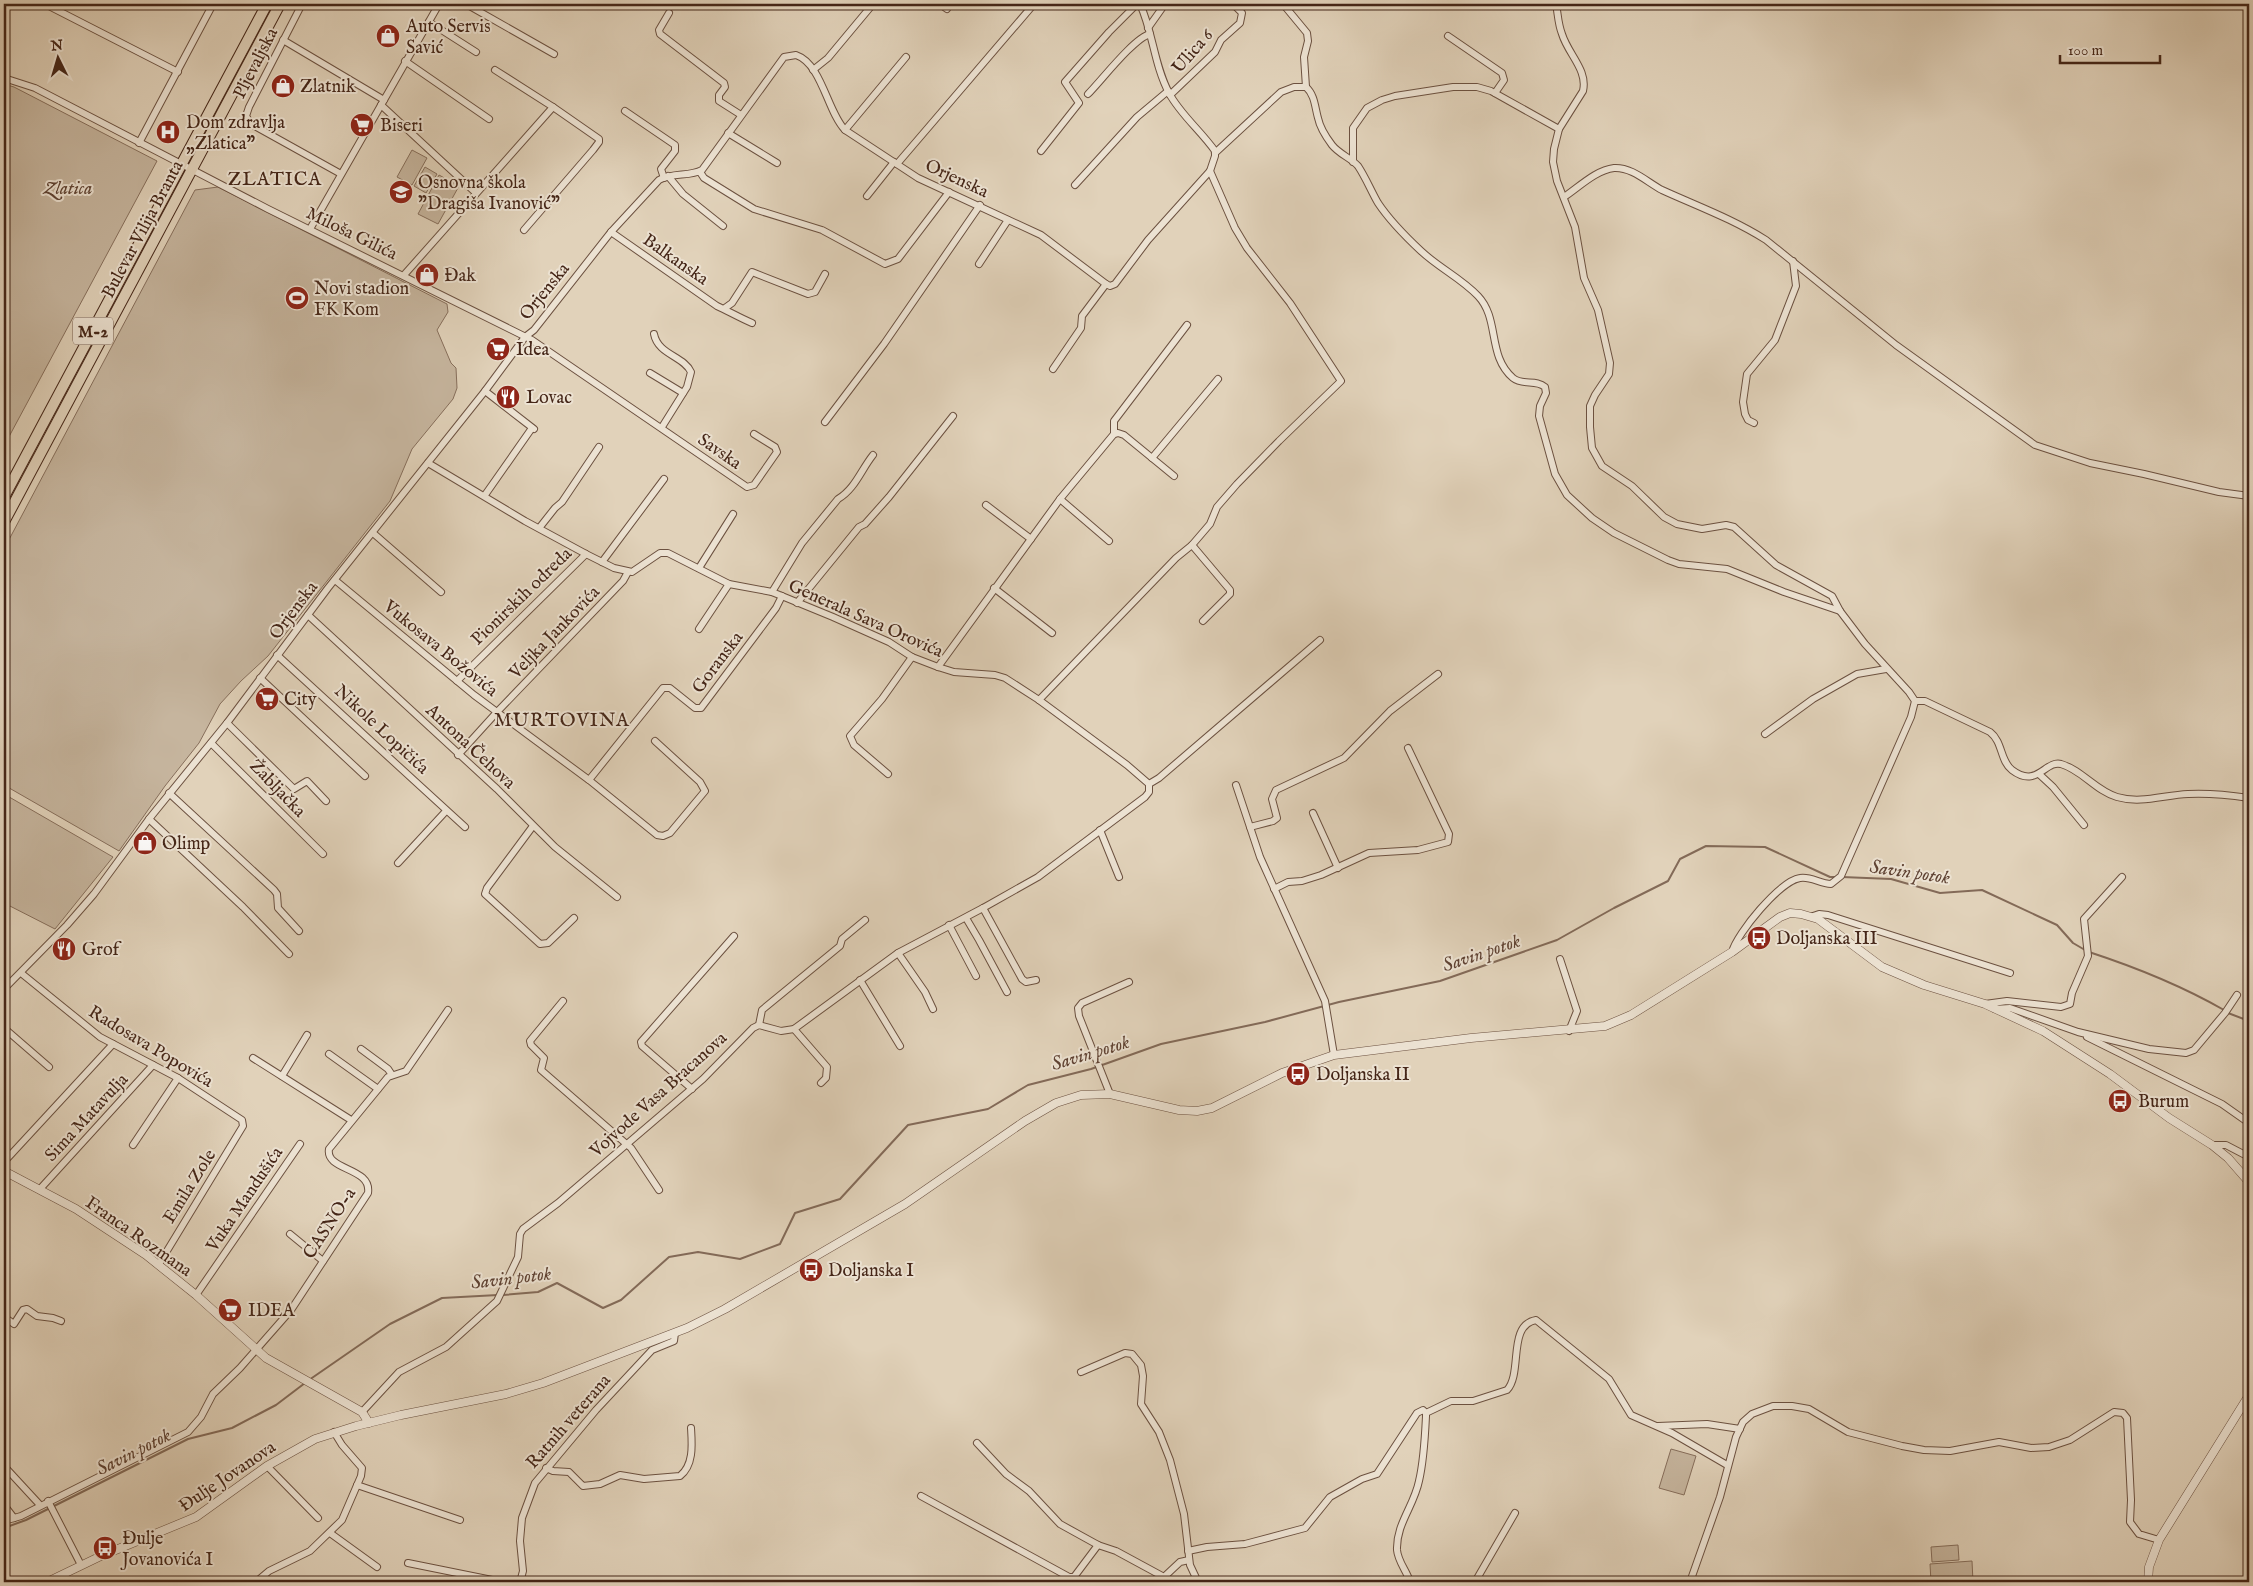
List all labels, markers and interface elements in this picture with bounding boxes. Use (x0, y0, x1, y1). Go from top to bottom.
place label: Auto Servis Savić (405, 16, 491, 60)
shop icon: Auto Servis Savić (375, 23, 401, 49)
street label: Pljevaljska (229, 24, 284, 103)
street label: Ulica 6 (1167, 24, 1219, 79)
north arrow (32, 32, 82, 82)
scale bar (2060, 32, 2160, 64)
text: N (49, 37, 64, 56)
text: 100 m (2068, 41, 2104, 60)
shop icon: Zlatnik (270, 73, 296, 99)
place label: Zlatnik (300, 76, 356, 99)
place label: Dom zdravlja „Zlatica” (186, 112, 285, 156)
supermarket icon: Biseri (349, 112, 375, 138)
place label: Biseri (380, 115, 423, 138)
hospital icon: Dom zdravlja „Zlatica” (155, 119, 181, 145)
street label: Orjenska (921, 155, 992, 204)
street label: Bulevar Vilija Branta (97, 157, 189, 302)
district label: ZLATICA (228, 168, 322, 192)
place label: Osnovna škola "Dragiša Ivanović" (418, 172, 560, 216)
park label: Zlatica (42, 178, 92, 201)
school or university icon: Osnovna škola "Dragiša Ivanović" (388, 179, 414, 205)
street label: Miloša Gilića (302, 202, 401, 266)
street label: Balkanska (638, 229, 713, 291)
street label: Orjenska (515, 258, 575, 325)
shop icon: Đak (414, 262, 440, 288)
place label: Đak (444, 265, 476, 288)
place label: Novi stadion FK Kom (314, 278, 410, 322)
sports icon: Novi stadion FK Kom (284, 285, 310, 311)
road number: M-2 (73, 318, 113, 344)
supermarket icon: Idea (485, 336, 511, 362)
place label: Idea (516, 339, 549, 362)
restaurant icon: Lovac (495, 384, 521, 410)
place label: Lovac (526, 387, 572, 410)
street label: Savska (693, 429, 746, 476)
street label: Pionirskih odreda (467, 543, 578, 651)
street label: Generala Sava Orovića (784, 575, 947, 664)
street label: Orjenska (265, 577, 324, 645)
street label: Veljka Jankovića (504, 581, 606, 685)
street label: Vukosava Božovića (377, 595, 502, 703)
street label: Goranska (687, 627, 749, 698)
street label: Nikole Lopičića (329, 680, 433, 780)
supermarket icon: City (254, 686, 280, 712)
place label: City (284, 689, 317, 712)
street label: Antona Čehova (419, 697, 521, 795)
district label: MURTOVINA (494, 709, 630, 733)
street label: Žabljačka (244, 754, 311, 823)
shop icon: Olimp (132, 830, 158, 856)
place label: Olimp (162, 833, 211, 856)
water label: Savin potok (1868, 855, 1952, 891)
bus stop icon: Doljanska III (1746, 925, 1772, 951)
place label: Doljanska III (1776, 928, 1878, 951)
water label: Savin potok (1440, 929, 1524, 978)
restaurant icon: Grof (51, 936, 77, 962)
place label: Grof (82, 939, 123, 962)
street label: Radosava Popovića (84, 1001, 217, 1094)
street label: Vojvode Vasa Bracanova (585, 1027, 733, 1164)
water label: Savin potok (1048, 1031, 1133, 1077)
bus stop icon: Doljanska II (1285, 1061, 1311, 1087)
place label: Doljanska II (1316, 1064, 1410, 1087)
street label: Sima Matavulja (40, 1069, 134, 1167)
bus stop icon: Burum (2107, 1088, 2133, 1114)
place label: Burum (2138, 1091, 2189, 1114)
street label: Vuka Mandušića (201, 1143, 289, 1258)
street label: Emila Zole (158, 1145, 222, 1228)
street label: CASNO-a (299, 1184, 362, 1264)
street label: Franca Rozmana (80, 1192, 196, 1283)
bus stop icon: Doljanska I (798, 1257, 824, 1283)
place label: Doljanska I (828, 1260, 914, 1283)
water label: Savin potok (470, 1262, 553, 1296)
supermarket icon: IDEA (217, 1297, 243, 1323)
place label: IDEA (248, 1300, 295, 1323)
street label: Ratnih veterana (522, 1370, 617, 1474)
water label: Savin potok (92, 1424, 176, 1482)
street label: Đulje Jovanova (175, 1436, 281, 1518)
place label: Đulje Jovanovića I (120, 1528, 213, 1572)
bus stop icon: Đulje Jovanovića I (92, 1535, 118, 1561)

